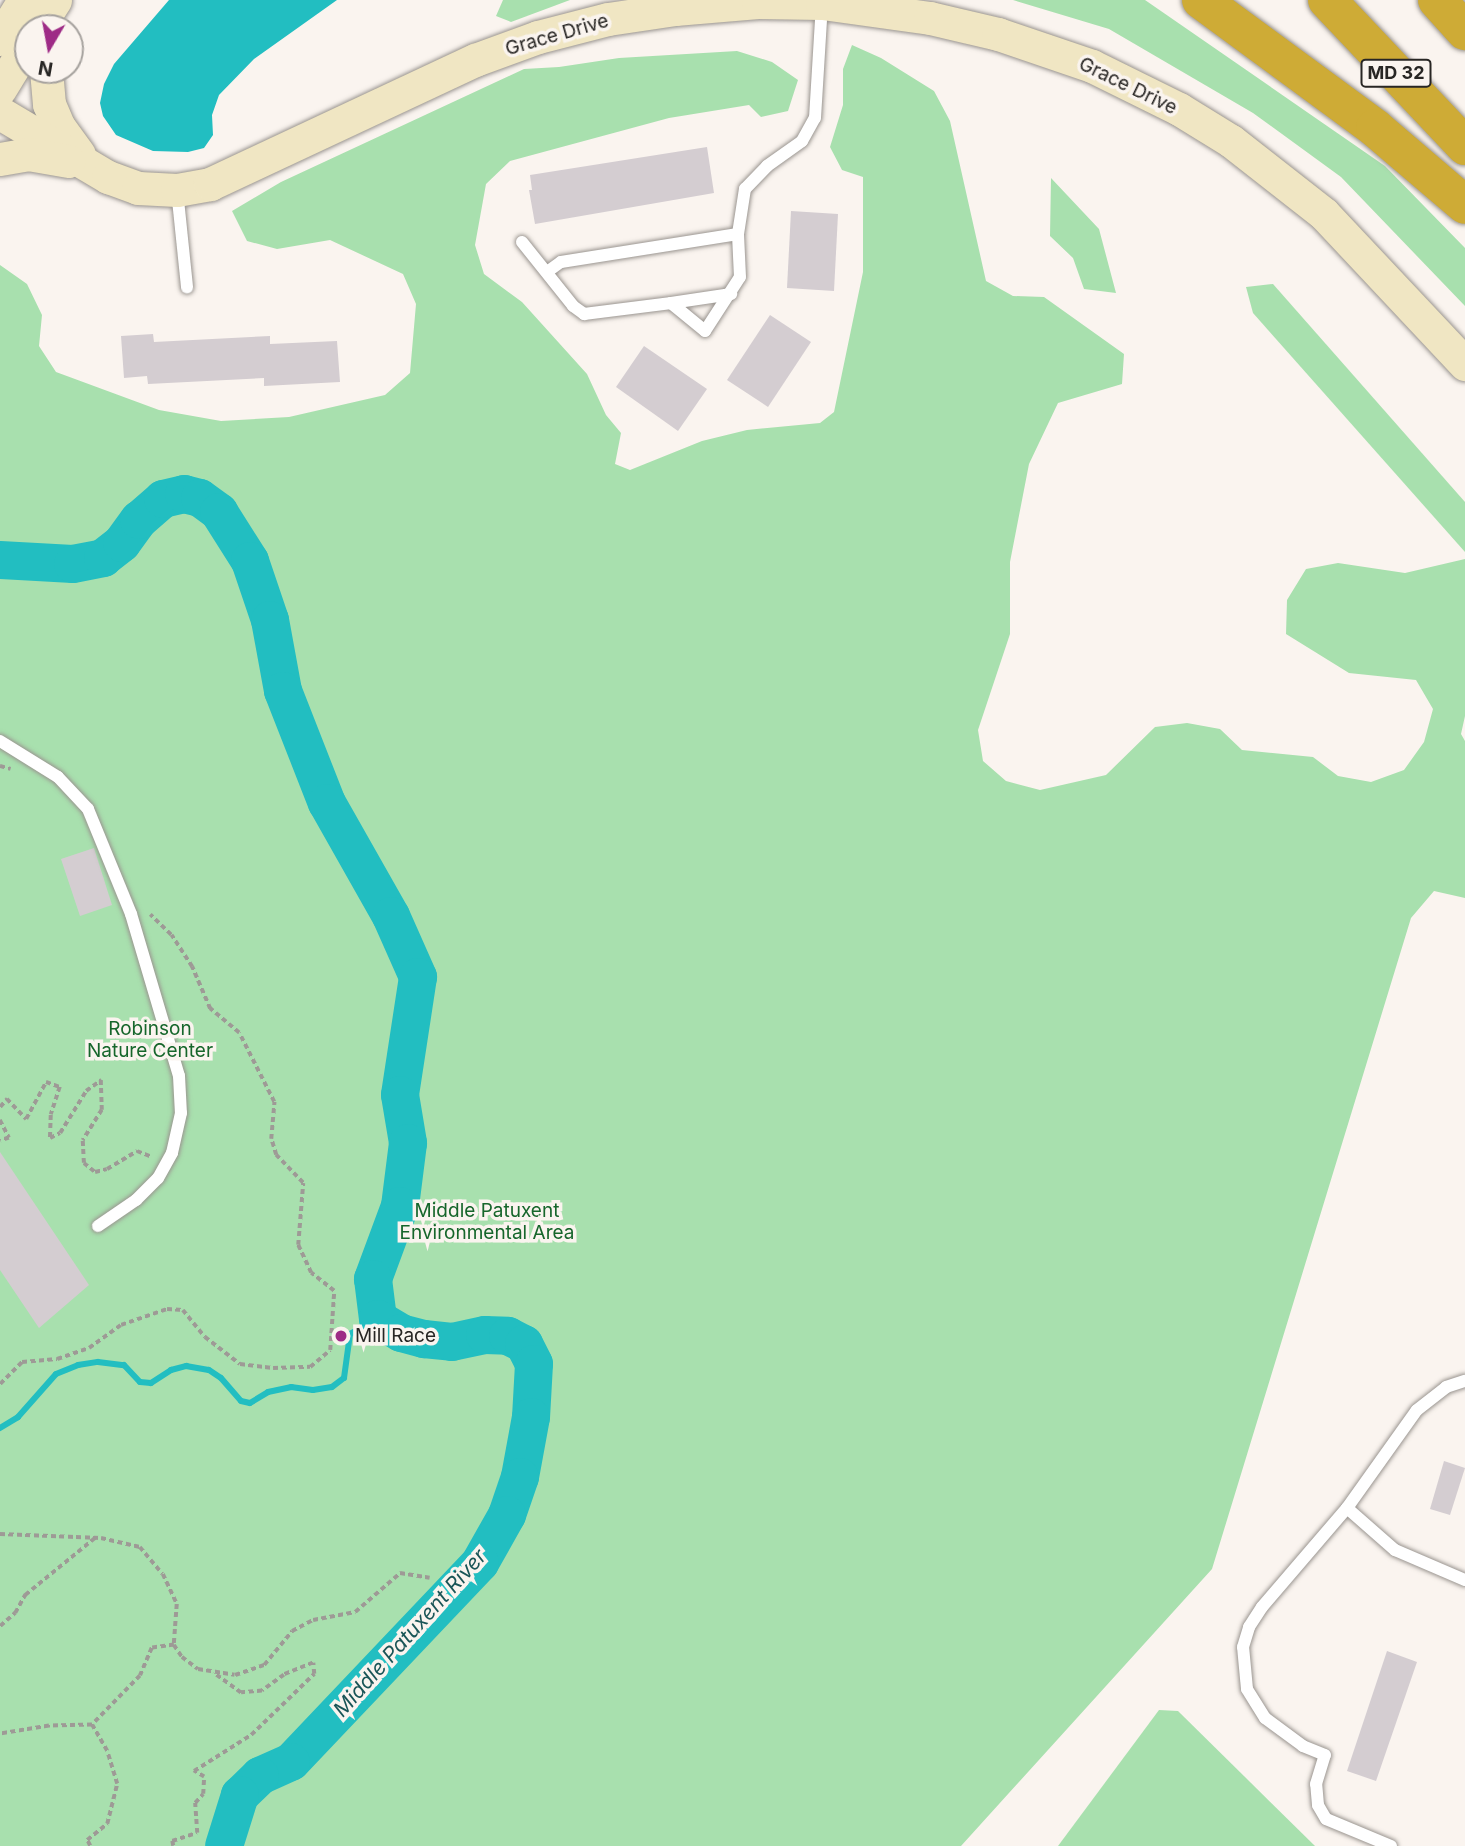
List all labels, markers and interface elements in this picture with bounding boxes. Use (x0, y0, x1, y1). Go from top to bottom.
street label: Grace Drive (503, 9, 611, 61)
north arrow (14, 14, 84, 84)
street label: Grace Drive (1075, 52, 1181, 120)
text: N (36, 56, 55, 81)
road number: MD 32 (1359, 58, 1433, 88)
park label: Robinson Nature Center (87, 1018, 213, 1062)
park label: Middle Patuxent Environmental Area (400, 1200, 574, 1244)
place label: Mill Race (355, 1325, 436, 1347)
marker: Mill Race (333, 1328, 349, 1344)
water label: Middle Patuxent River (328, 1544, 492, 1722)

